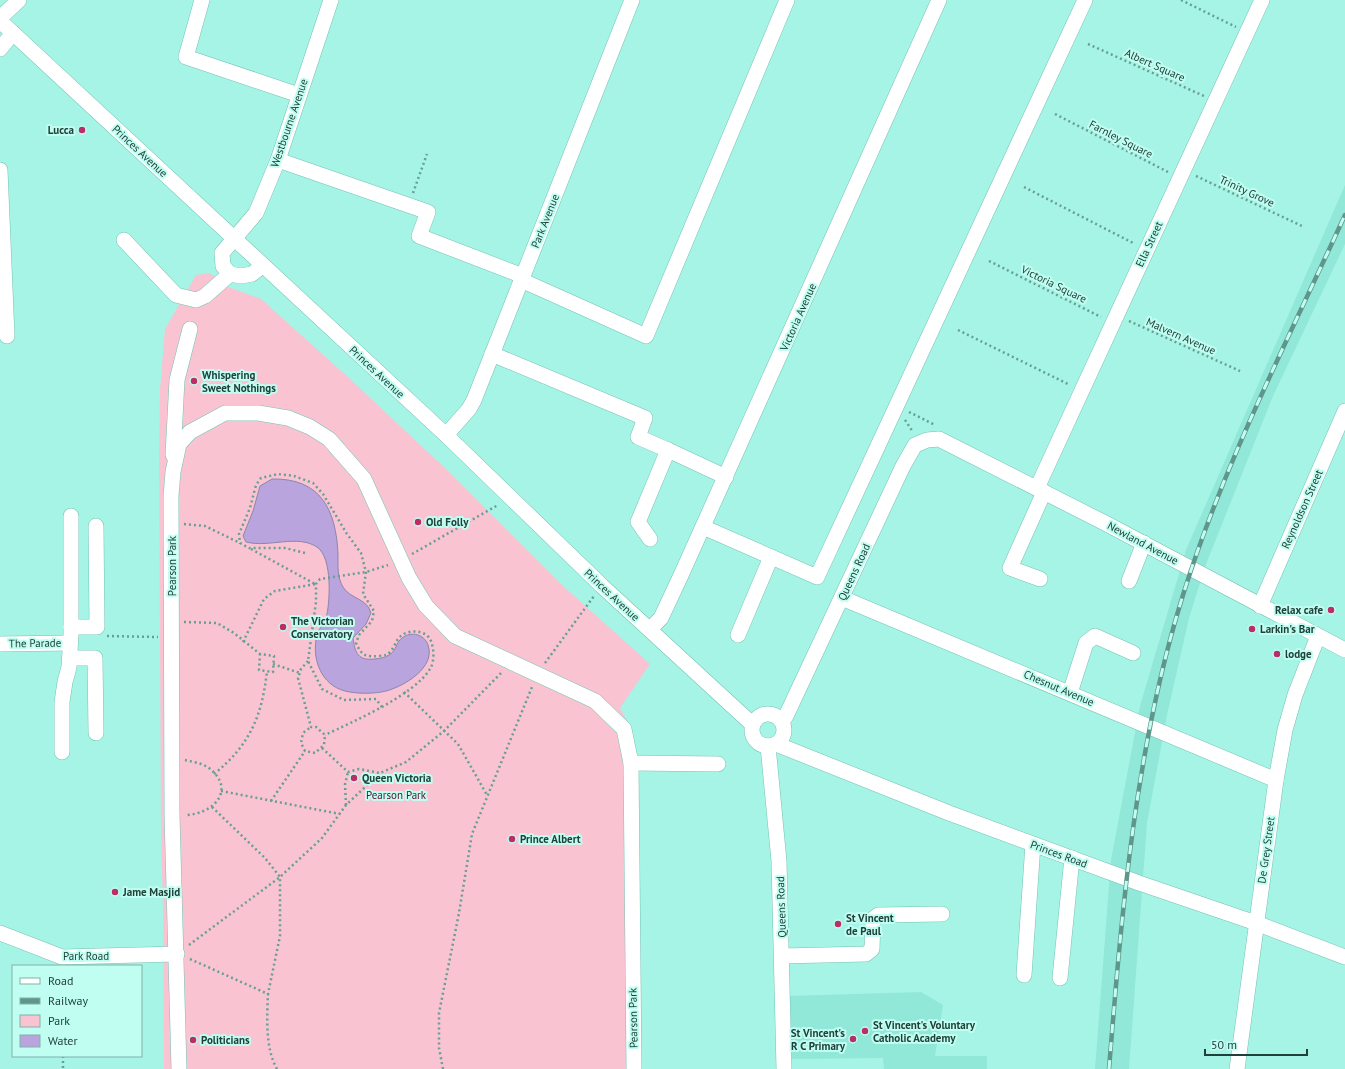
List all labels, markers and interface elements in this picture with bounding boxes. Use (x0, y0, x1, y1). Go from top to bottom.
street label: Albert Square (1123, 46, 1188, 85)
street label: Westbourne Avenue (267, 77, 311, 169)
street label: Farnley Square (1087, 117, 1156, 161)
street label: Princes Avenue (110, 122, 171, 180)
place label: Lucca (48, 123, 74, 137)
marker: Lucca (77, 125, 87, 135)
street label: Trinity Grove (1217, 172, 1277, 210)
street label: Park Avenue (528, 192, 562, 250)
street label: Ella Street (1132, 219, 1166, 269)
street label: Victoria Square (1018, 262, 1089, 306)
street label: Victoria Avenue (776, 281, 819, 354)
street label: Malvern Avenue (1144, 314, 1218, 358)
street label: Princes Avenue (347, 343, 408, 401)
place label: Whispering Sweet Nothings (202, 368, 276, 395)
marker: Whispering Sweet Nothings (189, 376, 199, 386)
street label: Reynoldson Street (1278, 467, 1326, 551)
place label: Old Folly (426, 515, 469, 529)
marker: Old Folly (413, 517, 423, 527)
street label: Newland Avenue (1105, 518, 1181, 568)
street label: Pearson Park (165, 535, 179, 596)
street label: Queens Road (835, 541, 873, 603)
street label: Princes Avenue (582, 566, 643, 624)
place label: Relax cafe (1275, 603, 1323, 617)
marker: Relax cafe (1326, 605, 1336, 615)
place label: The Victorian Conservatory (291, 614, 354, 641)
marker: The Victorian Conservatory (278, 622, 288, 632)
place label: Larkin's Bar (1260, 622, 1315, 636)
marker: Larkin's Bar (1247, 624, 1257, 634)
street label: The Parade (9, 636, 62, 650)
place label: lodge (1285, 647, 1312, 661)
marker: lodge (1272, 649, 1282, 659)
street label: Chesnut Avenue (1022, 667, 1097, 709)
place label: Queen Victoria (362, 771, 431, 785)
marker: Queen Victoria (349, 773, 359, 783)
park label: Pearson Park (366, 788, 427, 802)
street label: De Grey Street (1254, 815, 1278, 884)
place label: Prince Albert (520, 832, 581, 846)
marker: Prince Albert (507, 834, 517, 844)
street label: Princes Road (1029, 837, 1089, 871)
street label: Queens Road (773, 876, 789, 938)
place label: Jame Masjid (122, 885, 180, 899)
marker: Jame Masjid (110, 887, 120, 897)
place label: St Vincent de Paul (846, 911, 894, 938)
marker: St Vincent de Paul (833, 919, 843, 929)
street label: Park Road (63, 949, 109, 963)
legend (12, 965, 142, 1057)
text: Road (48, 973, 73, 988)
street label: Pearson Park (625, 987, 641, 1048)
text: Railway (48, 993, 88, 1008)
text: Park (48, 1013, 70, 1028)
place label: St Vincent's Voluntary Catholic Academy (873, 1018, 976, 1045)
place label: St Vincent's R C Primary (791, 1026, 846, 1053)
marker: St Vincent's Voluntary Catholic Academy (860, 1026, 870, 1036)
scale bar (1205, 1031, 1307, 1057)
text: Water (48, 1033, 78, 1048)
place label: Politicians (201, 1033, 250, 1047)
marker: St Vincent's R C Primary (848, 1034, 858, 1044)
marker: Politicians (188, 1035, 198, 1045)
text: 50 m (1211, 1037, 1237, 1052)

